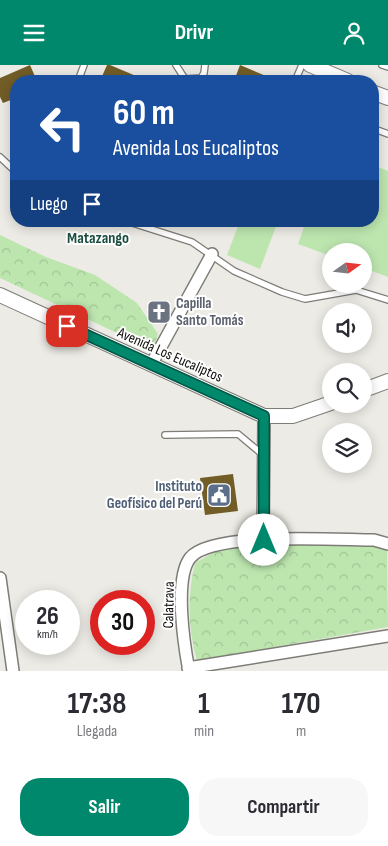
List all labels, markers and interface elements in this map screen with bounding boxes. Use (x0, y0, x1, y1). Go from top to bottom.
icon: menu (20, 19, 48, 47)
text: Drivr (175, 19, 213, 46)
icon: person (340, 19, 368, 47)
text: 60 m (113, 92, 175, 135)
icon: left (30, 95, 95, 160)
text: Avenida Los Eucaliptos (113, 135, 279, 162)
icon: arrive (78, 190, 106, 218)
text: Luego (30, 193, 68, 216)
district label: Matazango (67, 229, 129, 248)
north arrow (322, 243, 372, 293)
map controls (322, 243, 372, 473)
place label: Capilla Santo Tomás (176, 294, 244, 330)
church icon: Capilla Santo Tomás (146, 299, 172, 325)
button: sound (322, 303, 372, 353)
pin (46, 305, 88, 347)
icon: arrive (53, 312, 81, 340)
street label: Avenida Los Eucaliptos (114, 323, 226, 387)
button: search (322, 363, 372, 413)
button: layers (322, 423, 372, 473)
place label: Instituto Geofísico del Perú (107, 477, 202, 513)
public building icon: Instituto Geofísico del Perú (206, 482, 232, 508)
position arrow (237, 513, 289, 565)
street label: Calatrava (159, 581, 179, 629)
speed limit sign: 30 (90, 590, 155, 655)
text: 26 (36, 601, 59, 632)
text: km/h (37, 627, 58, 642)
text: 17:38 (68, 686, 126, 722)
text: 1 (198, 686, 210, 722)
text: 170 (282, 686, 320, 722)
text: Llegada (77, 722, 117, 741)
text: min (194, 722, 214, 741)
text: m (296, 722, 306, 741)
button: Salir (20, 778, 189, 836)
button: Compartir (199, 778, 368, 836)

